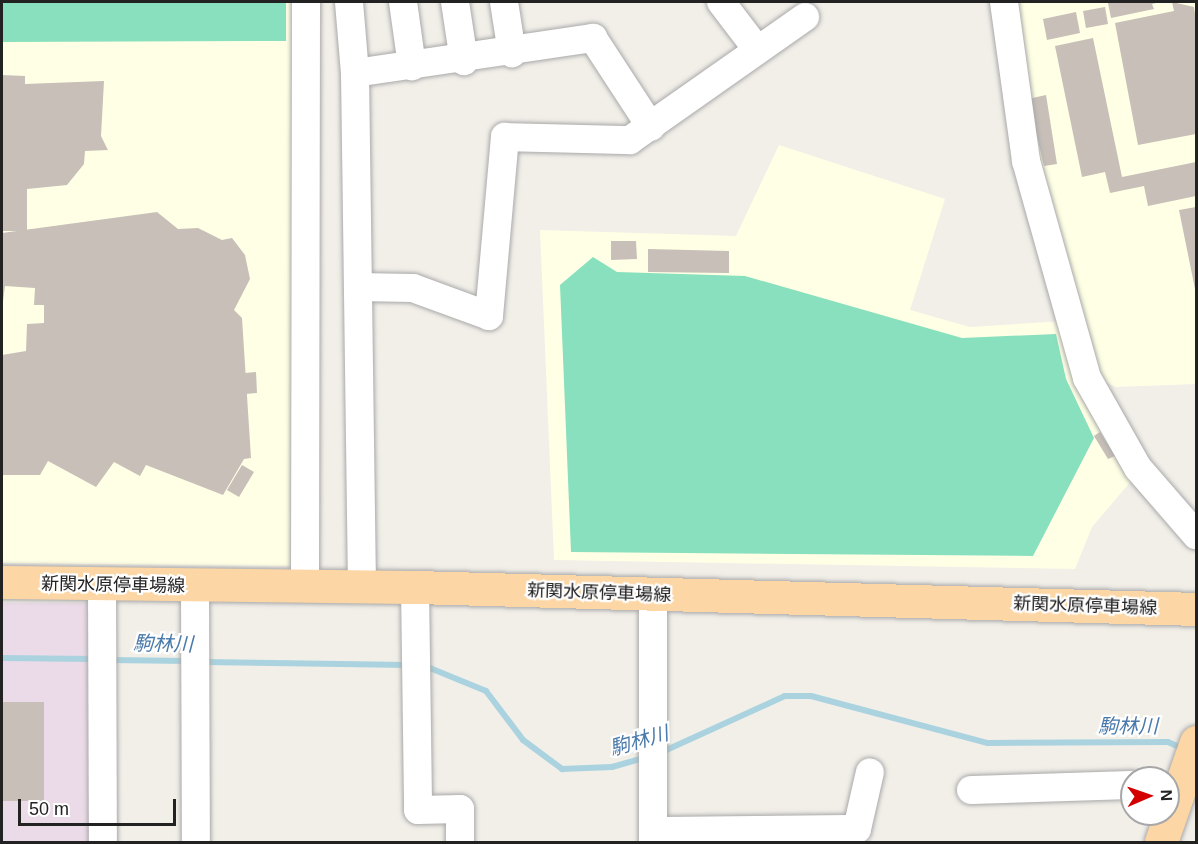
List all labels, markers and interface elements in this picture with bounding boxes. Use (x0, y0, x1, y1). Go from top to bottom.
street label: 新関水原停車場線 (41, 573, 185, 597)
street label: 新関水原停車場線 (527, 580, 671, 606)
street label: 新関水原停車場線 (1013, 593, 1157, 619)
water label: 駒林川 (133, 631, 193, 657)
water label: 駒林川 (1098, 714, 1158, 738)
water label: 駒林川 (607, 721, 671, 761)
north arrow (1120, 766, 1180, 826)
scale bar (21, 787, 178, 825)
text: N (1158, 789, 1175, 801)
text: 50 m (29, 799, 69, 819)

